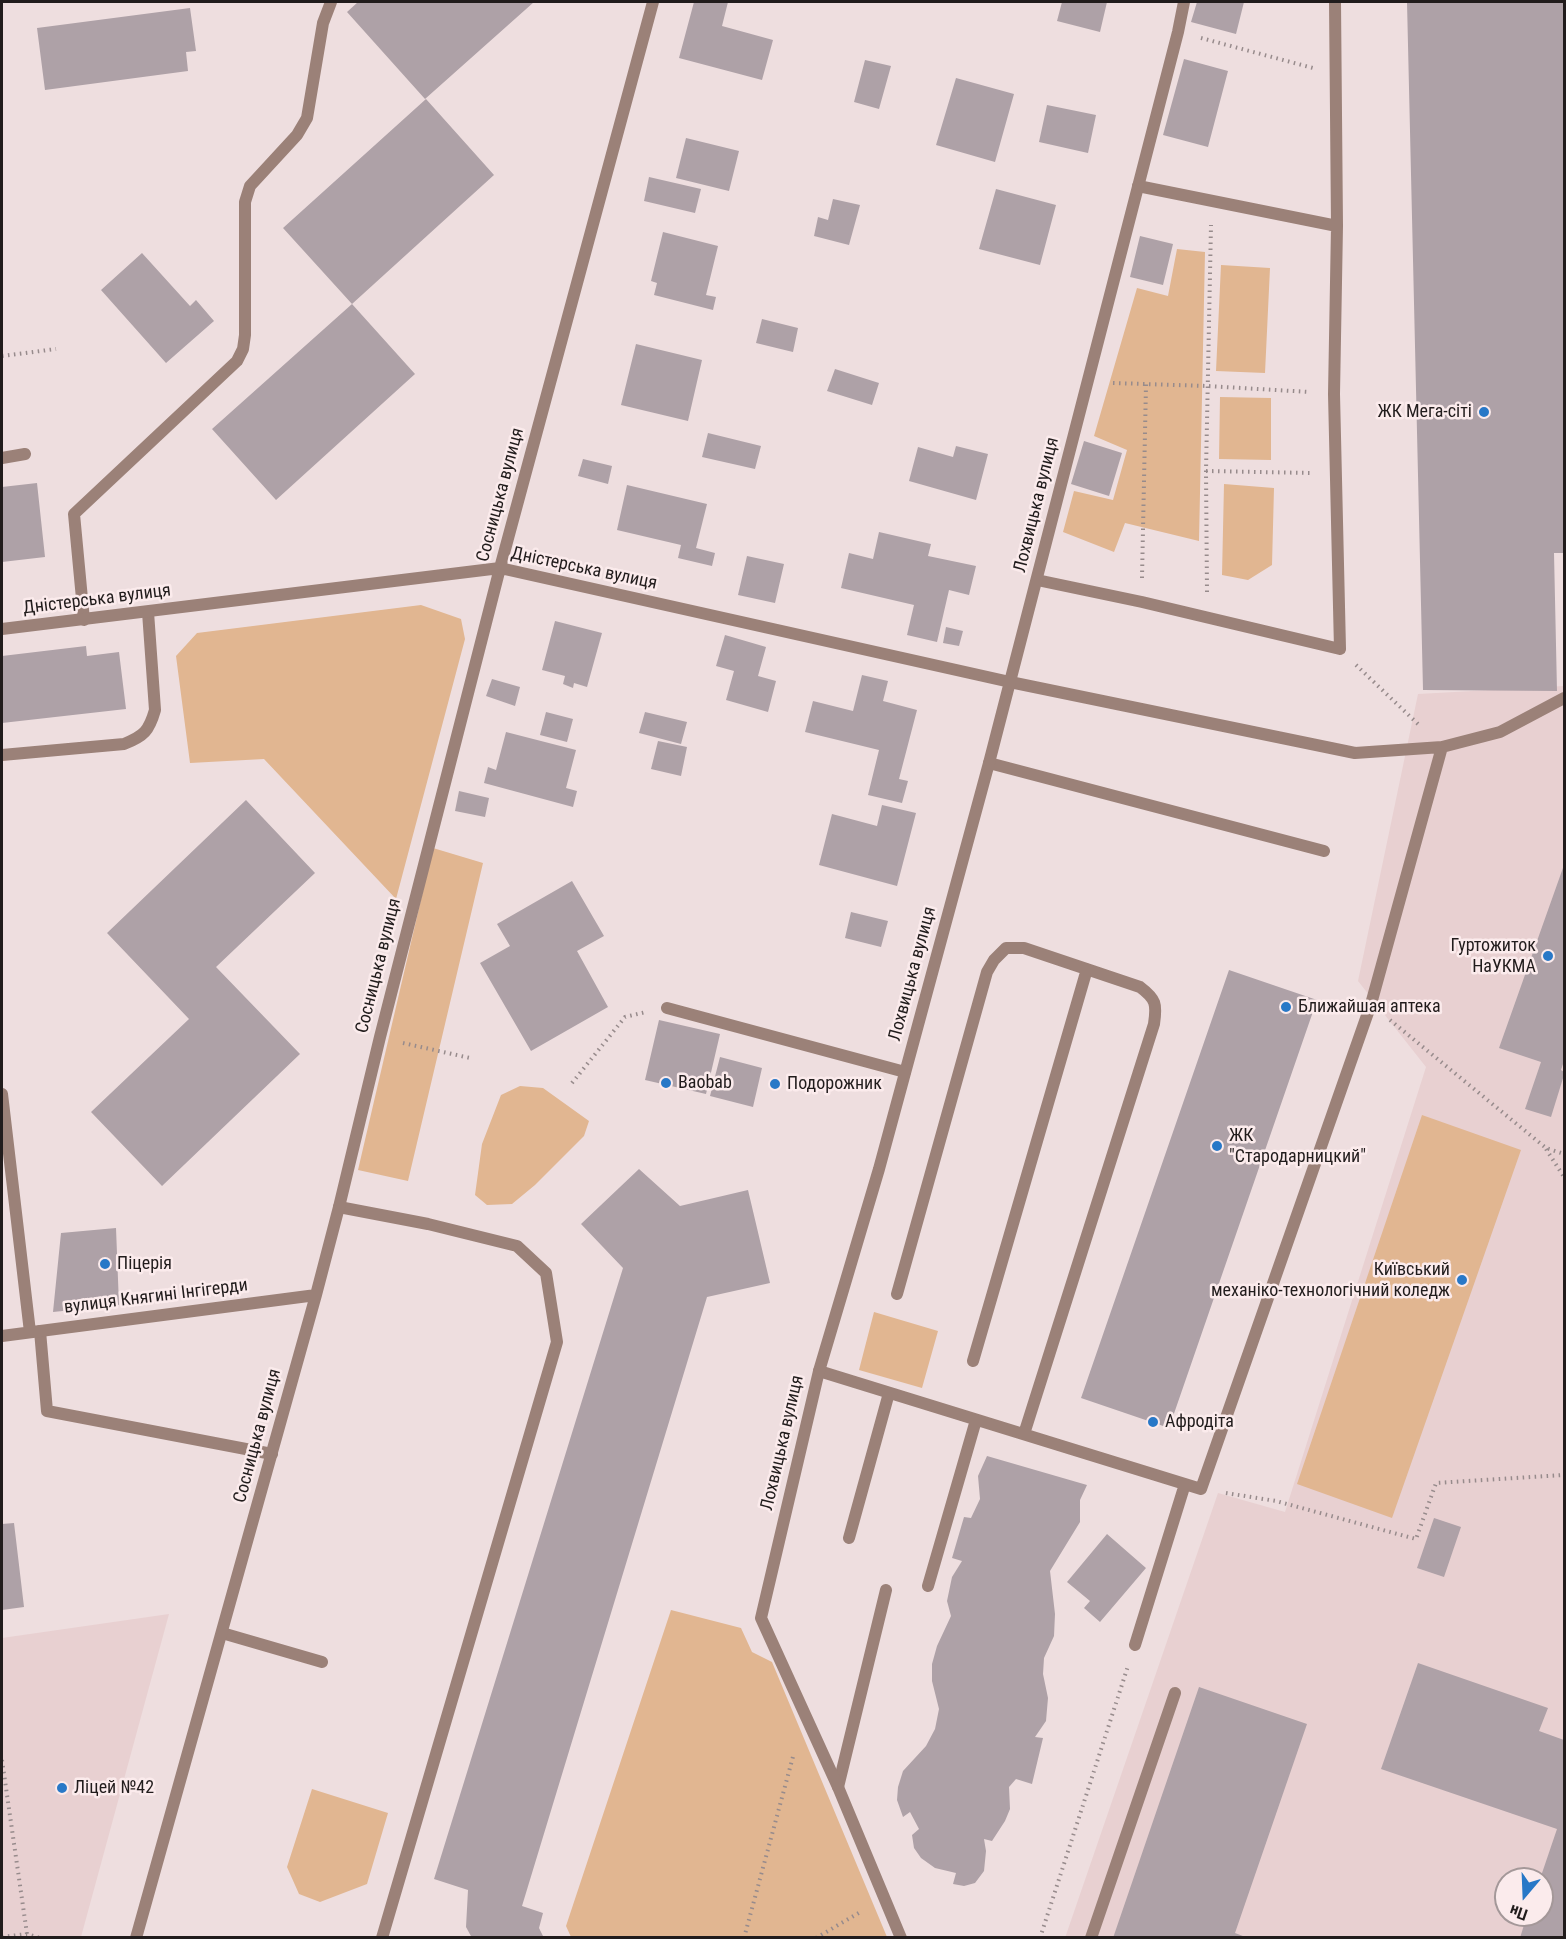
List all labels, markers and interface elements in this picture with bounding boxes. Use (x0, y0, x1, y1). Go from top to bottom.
place label: ЖК Мега-сіті (1378, 401, 1472, 423)
marker: ЖК Мега-сіті (1477, 405, 1491, 419)
street label: Сосницька вулиця (473, 426, 529, 564)
street label: Лохвицька вулиця (1010, 435, 1064, 575)
street label: Дністерська вулиця (509, 543, 659, 595)
street label: Дністерська вулиця (22, 580, 172, 620)
street label: Сосницька вулиця (352, 896, 406, 1036)
street label: Лохвицька вулиця (885, 904, 941, 1044)
place label: Гуртожиток НаУКМА (1451, 935, 1536, 978)
marker: Гуртожиток НаУКМА (1541, 949, 1555, 963)
place label: Ближайшая аптека (1298, 996, 1441, 1018)
marker: Ближайшая аптека (1279, 1000, 1293, 1014)
place label: Baobab (678, 1072, 732, 1094)
place label: Подорожник (787, 1073, 882, 1095)
marker: Baobab (659, 1076, 673, 1090)
marker: Подорожник (768, 1077, 782, 1091)
place label: ЖК "Стародарницкий" (1229, 1125, 1366, 1168)
marker: ЖК "Стародарницкий" (1210, 1139, 1224, 1153)
place label: Піцерія (117, 1253, 172, 1275)
marker: Піцерія (98, 1257, 112, 1271)
place label: Київський механіко-технологічний коледж (1211, 1259, 1450, 1302)
marker: Київський механіко-технологічний коледж (1455, 1273, 1469, 1287)
street label: вулиця Княгині Інгігерди (63, 1275, 249, 1319)
street label: Сосницька вулиця (230, 1367, 286, 1505)
street label: Лохвицька вулиця (757, 1373, 809, 1513)
place label: Афродіта (1165, 1411, 1234, 1433)
marker: Афродіта (1146, 1415, 1160, 1429)
place label: Ліцей №42 (74, 1777, 154, 1799)
marker: Ліцей №42 (55, 1781, 69, 1795)
north arrow (1494, 1867, 1554, 1927)
text: Пн (1507, 1901, 1530, 1924)

